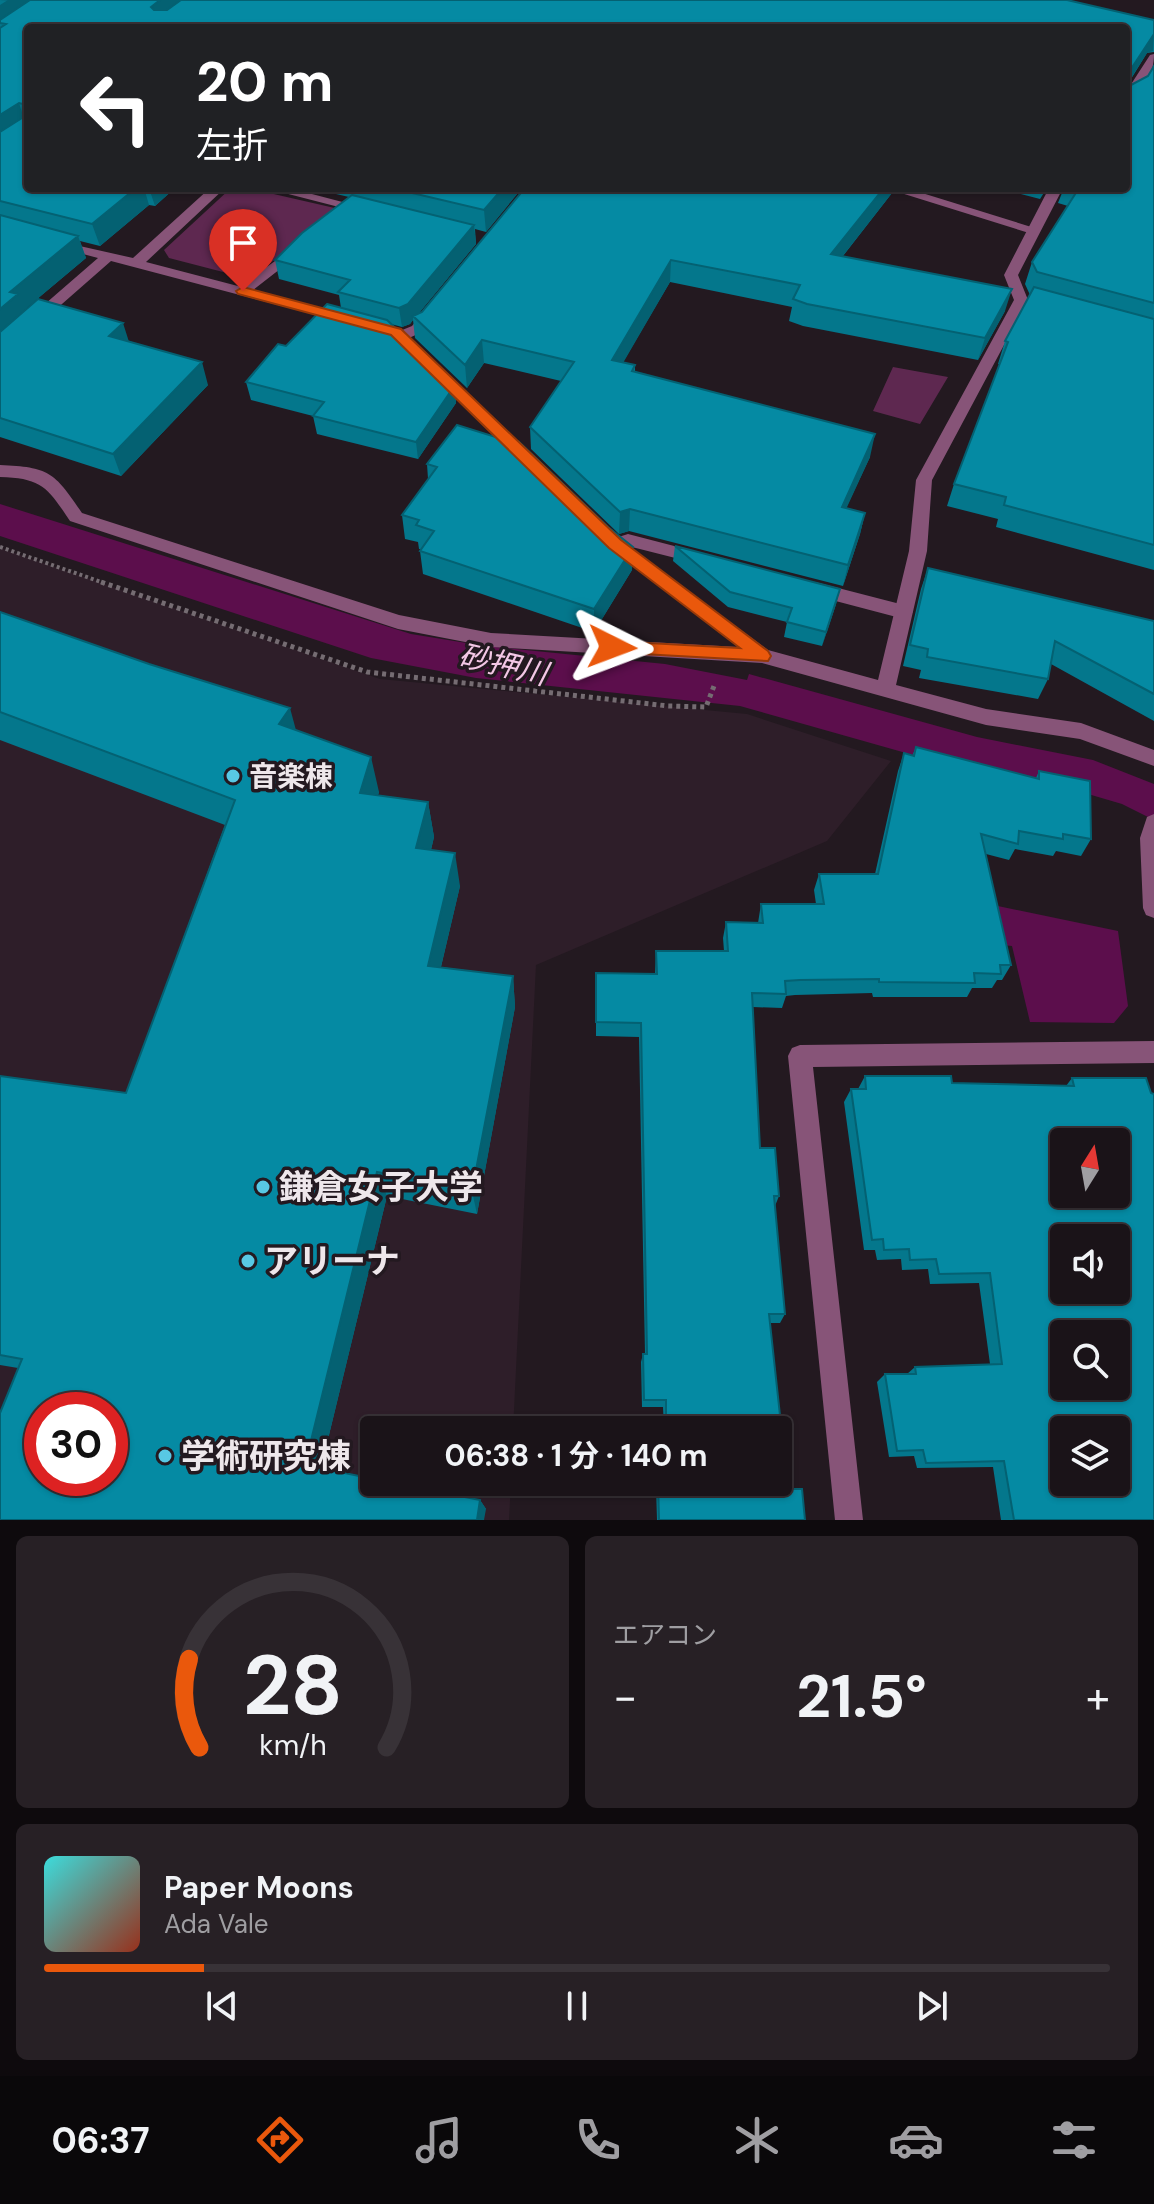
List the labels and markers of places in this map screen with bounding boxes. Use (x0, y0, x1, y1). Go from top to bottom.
pin (209, 209, 277, 291)
place label: 音楽棟 (249, 758, 333, 795)
marker: 音楽棟 (224, 767, 242, 785)
place label: 鎌倉女子大学 (279, 1165, 483, 1210)
marker: 鎌倉女子大学 (254, 1178, 272, 1196)
place label: アリーナ (264, 1239, 400, 1284)
marker: アリーナ (239, 1252, 257, 1270)
place label: 学術研究棟 (181, 1434, 351, 1479)
marker: 学術研究棟 (156, 1447, 174, 1465)

